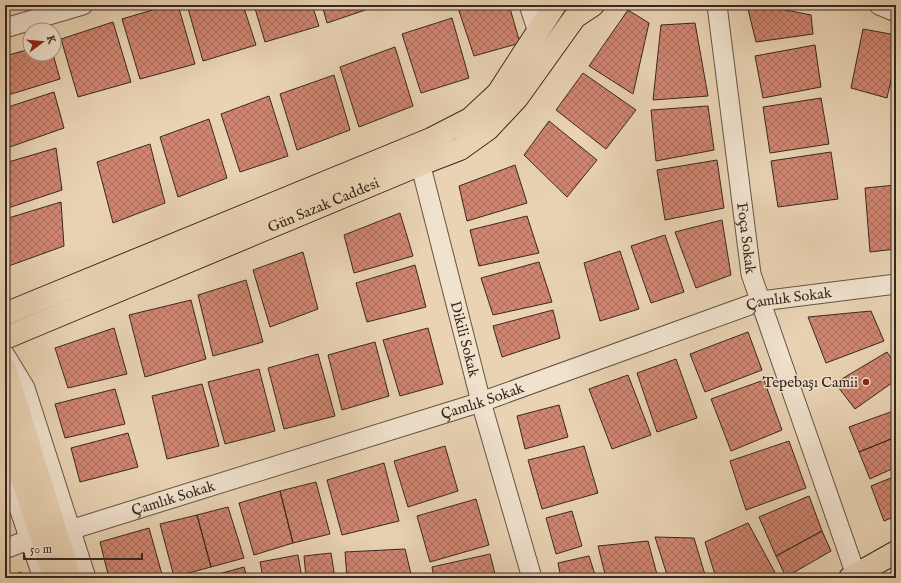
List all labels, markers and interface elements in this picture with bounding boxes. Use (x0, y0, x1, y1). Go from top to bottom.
north arrow (22, 22, 62, 62)
text: K (43, 34, 59, 46)
street label: Gün Sazak Caddesi (265, 174, 382, 237)
street label: Foça Sokak (732, 201, 760, 276)
street label: Çamlık Sokak (743, 283, 834, 316)
street label: Dikili Sokak (446, 299, 484, 380)
place label: Tepebaşı Camii (763, 373, 858, 392)
marker: Tepebaşı Camii (861, 377, 871, 387)
street label: Çamlık Sokak (438, 378, 527, 424)
street label: Çamlık Sokak (129, 476, 218, 520)
scale bar (24, 535, 142, 561)
text: 50 m (30, 542, 52, 557)

